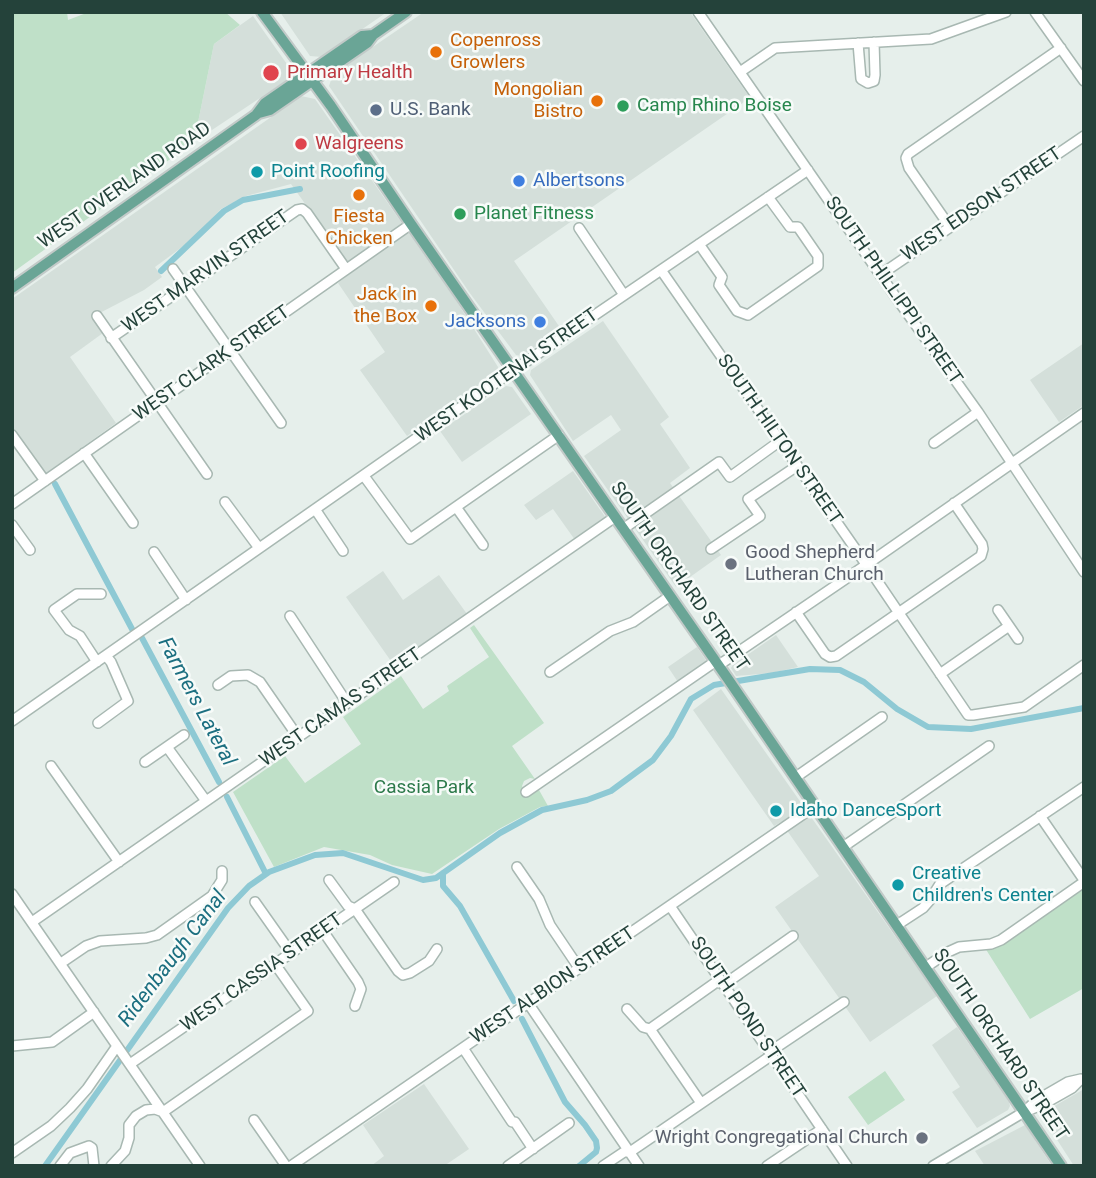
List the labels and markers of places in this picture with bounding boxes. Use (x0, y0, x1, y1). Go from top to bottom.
place label: Copenross Growlers (450, 30, 541, 74)
marker: Copenross Growlers (428, 44, 444, 60)
place label: Primary Health (287, 62, 413, 84)
marker: Primary Health (261, 63, 281, 83)
place label: Mongolian Bistro (494, 79, 583, 123)
marker: Mongolian Bistro (589, 93, 605, 109)
place label: Camp Rhino Boise (637, 95, 792, 117)
marker: Camp Rhino Boise (615, 98, 631, 114)
place label: U.S. Bank (390, 99, 471, 121)
marker: U.S. Bank (368, 102, 384, 118)
place label: Walgreens (315, 133, 404, 155)
marker: Walgreens (293, 136, 309, 152)
place label: Point Roofing (271, 161, 385, 183)
marker: Point Roofing (249, 164, 265, 180)
place label: Albertsons (533, 170, 625, 192)
marker: Albertsons (511, 173, 527, 189)
marker: Fiesta Chicken (351, 187, 367, 203)
place label: Planet Fitness (474, 203, 594, 225)
place label: Fiesta Chicken (325, 206, 393, 250)
marker: Planet Fitness (452, 206, 468, 222)
place label: Jack in the Box (354, 284, 417, 328)
marker: Jack in the Box (423, 298, 439, 314)
place label: Jacksons (445, 311, 526, 333)
marker: Jacksons (532, 314, 548, 330)
place label: Good Shepherd Lutheran Church (745, 542, 884, 586)
marker: Good Shepherd Lutheran Church (723, 556, 739, 572)
place label: Idaho DanceSport (790, 800, 941, 822)
marker: Idaho DanceSport (768, 803, 784, 819)
place label: Creative Children's Center (912, 863, 1053, 907)
marker: Creative Children's Center (890, 877, 906, 893)
place label: Wright Congregational Church (655, 1127, 908, 1149)
marker: Wright Congregational Church (914, 1130, 930, 1146)

